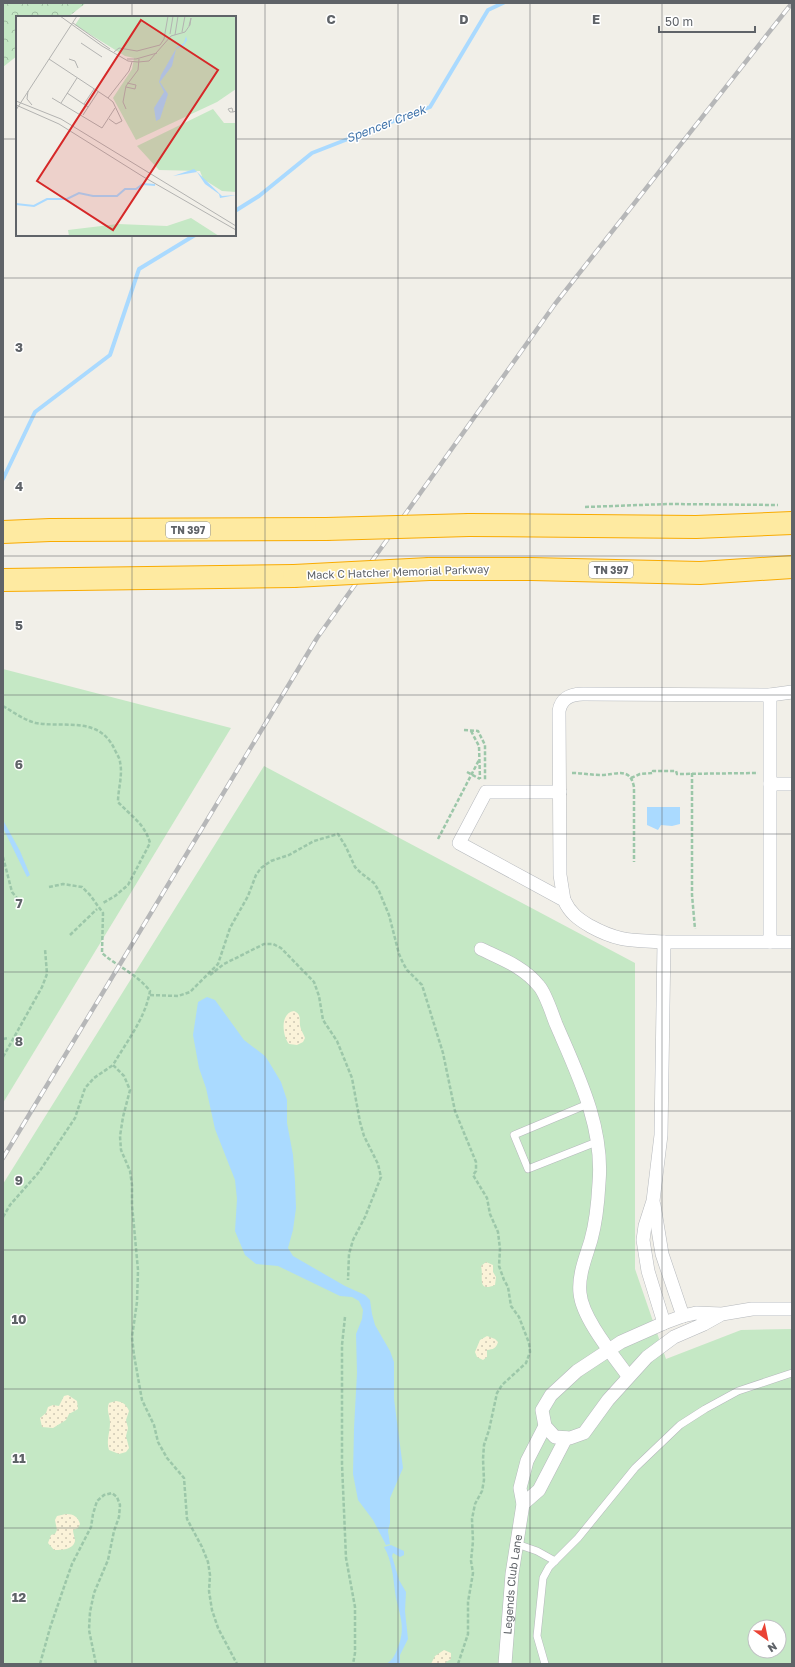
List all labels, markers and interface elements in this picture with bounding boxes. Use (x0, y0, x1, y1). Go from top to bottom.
scale bar (659, 8, 755, 34)
text: C (326, 11, 336, 27)
text: D (459, 11, 469, 27)
text: E (592, 11, 600, 27)
text: 50 m (665, 14, 693, 29)
inset map (16, 16, 236, 236)
water label: Spencer Creek (344, 101, 429, 146)
text: 3 (15, 339, 23, 355)
text: 4 (15, 478, 23, 494)
road number: TN 397 (166, 522, 210, 538)
street label: Mack C Hatcher Memorial Parkway (307, 562, 489, 581)
road number: TN 397 (589, 562, 633, 578)
text: 5 (15, 617, 23, 633)
text: 6 (15, 756, 23, 772)
text: 7 (15, 895, 23, 911)
text: 8 (15, 1033, 23, 1049)
text: 9 (15, 1172, 23, 1188)
text: 10 (11, 1311, 27, 1327)
text: 11 (12, 1450, 26, 1466)
street label: Legends Club Lane (500, 1533, 524, 1635)
text: 12 (12, 1589, 26, 1605)
north arrow (747, 1619, 787, 1659)
text: N (766, 1640, 780, 1656)

